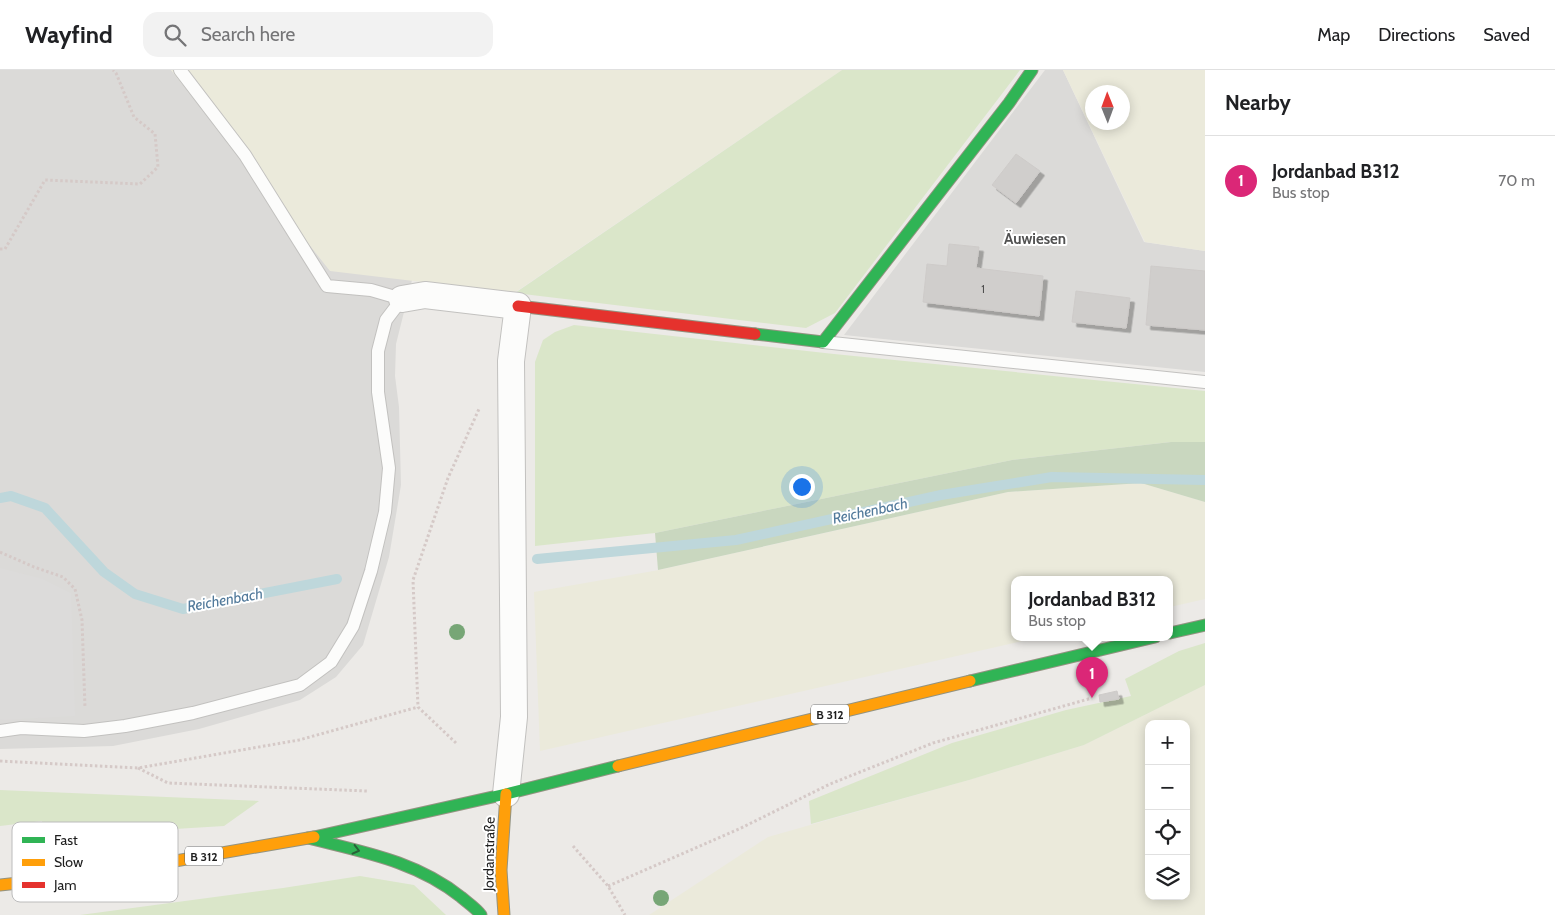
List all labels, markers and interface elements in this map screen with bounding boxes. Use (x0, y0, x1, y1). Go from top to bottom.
search box (143, 12, 493, 57)
text: Wayfind (25, 20, 113, 49)
icon: search (161, 21, 189, 49)
text: Search here (201, 23, 295, 46)
text: Map (1317, 24, 1350, 46)
text: Directions (1378, 24, 1455, 46)
text: Saved (1483, 24, 1530, 46)
north arrow (1085, 85, 1130, 130)
text: Nearby (1225, 90, 1291, 115)
text: Jordanbad B312 (1272, 160, 1399, 183)
text: 1 (1238, 171, 1244, 190)
text: 70 m (1498, 171, 1535, 190)
text: Bus stop (1272, 183, 1330, 202)
district label: Äuwiesen (1004, 229, 1066, 248)
house number: 1 (981, 282, 985, 296)
your location (789, 474, 815, 500)
water label: Reichenbach (831, 494, 909, 528)
popup (1011, 576, 1173, 641)
water label: Reichenbach (186, 584, 264, 616)
text: Jordanbad B312 (1028, 588, 1156, 611)
text: Bus stop (1028, 611, 1086, 630)
pin: 1 (1076, 657, 1108, 698)
road number: B 312 (811, 704, 849, 724)
map controls (1145, 720, 1190, 900)
button: + (1145, 720, 1190, 765)
button: − (1145, 765, 1190, 810)
button: locate (1145, 810, 1190, 855)
street label: Jordanstraße (479, 817, 499, 892)
legend (12, 822, 178, 902)
text: Fast (54, 831, 78, 849)
one-way arrow (351, 844, 360, 855)
road number: B 312 (185, 846, 223, 866)
text: Slow (54, 853, 83, 871)
button: layers (1145, 855, 1190, 900)
text: Jam (53, 876, 76, 894)

